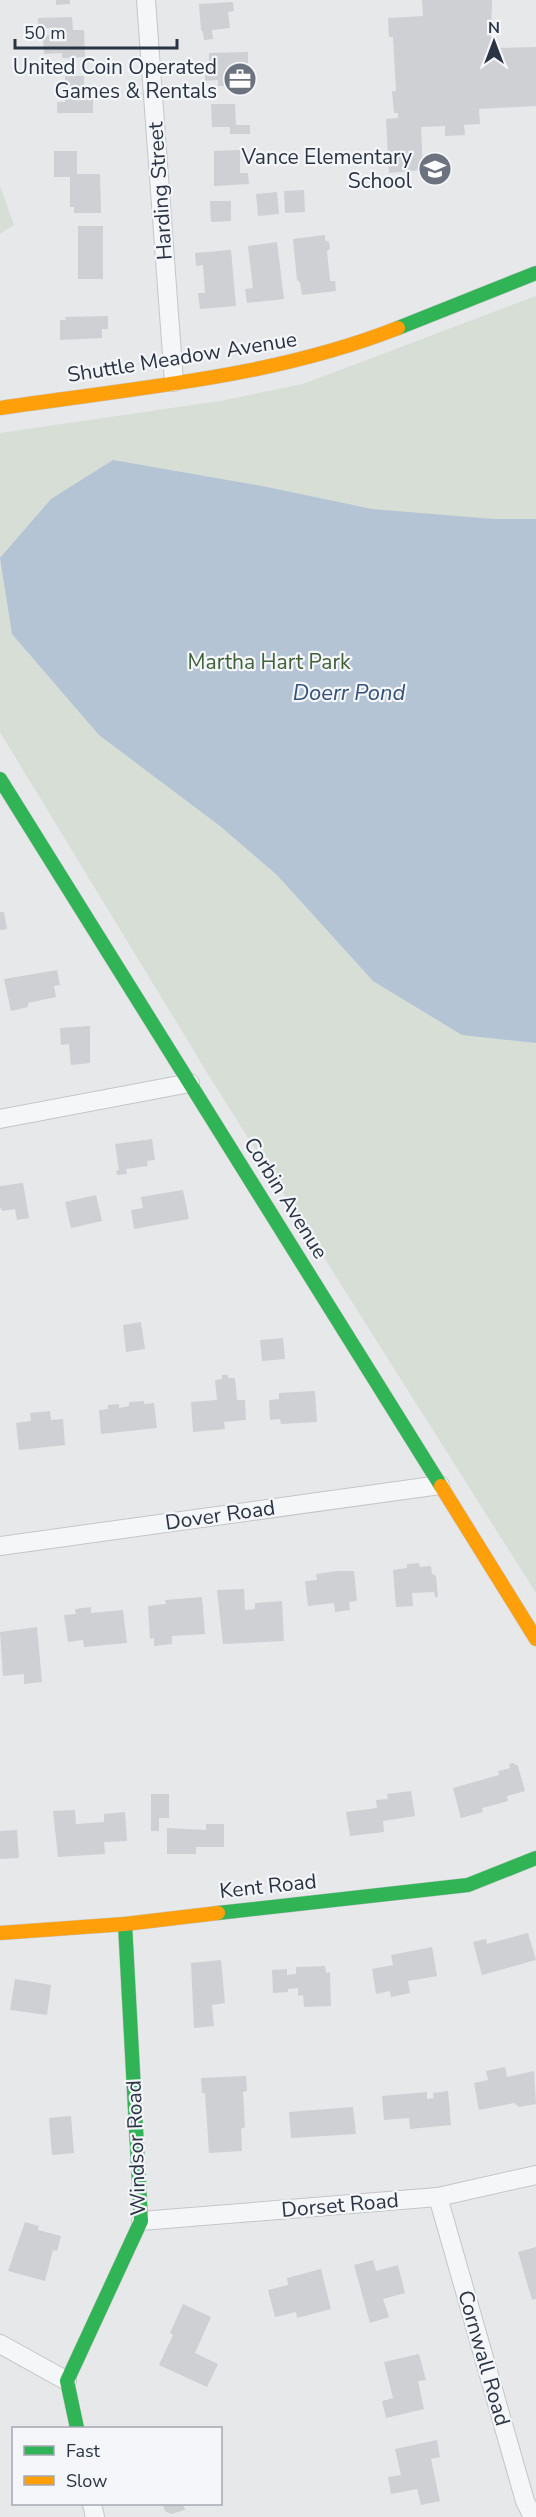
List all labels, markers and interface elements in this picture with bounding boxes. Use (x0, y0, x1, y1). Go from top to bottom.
scale bar (15, 12, 177, 50)
north arrow (464, 12, 524, 72)
text: N (488, 17, 500, 39)
text: 50 m (24, 21, 66, 45)
place label: United Coin Operated Games & Rentals (13, 53, 217, 105)
office icon: United Coin Operated Games & Rentals (222, 61, 258, 97)
street label: Harding Street (141, 120, 179, 261)
place label: Vance Elementary School (241, 143, 413, 195)
school or university icon: Vance Elementary School (417, 151, 453, 187)
street label: Shuttle Meadow Avenue (65, 325, 299, 389)
park label: Martha Hart Park (188, 648, 351, 676)
water label: Doerr Pond (293, 678, 406, 708)
street label: Corbin Avenue (237, 1132, 335, 1264)
street label: Dover Road (163, 1493, 277, 1537)
street label: Kent Road (218, 1867, 318, 1905)
street label: Windsor Road (120, 2080, 152, 2216)
street label: Dorset Road (280, 2186, 400, 2224)
street label: Cornwall Road (451, 2287, 517, 2429)
legend (12, 2427, 222, 2505)
text: Fast (66, 2439, 101, 2463)
text: Slow (66, 2469, 107, 2493)

